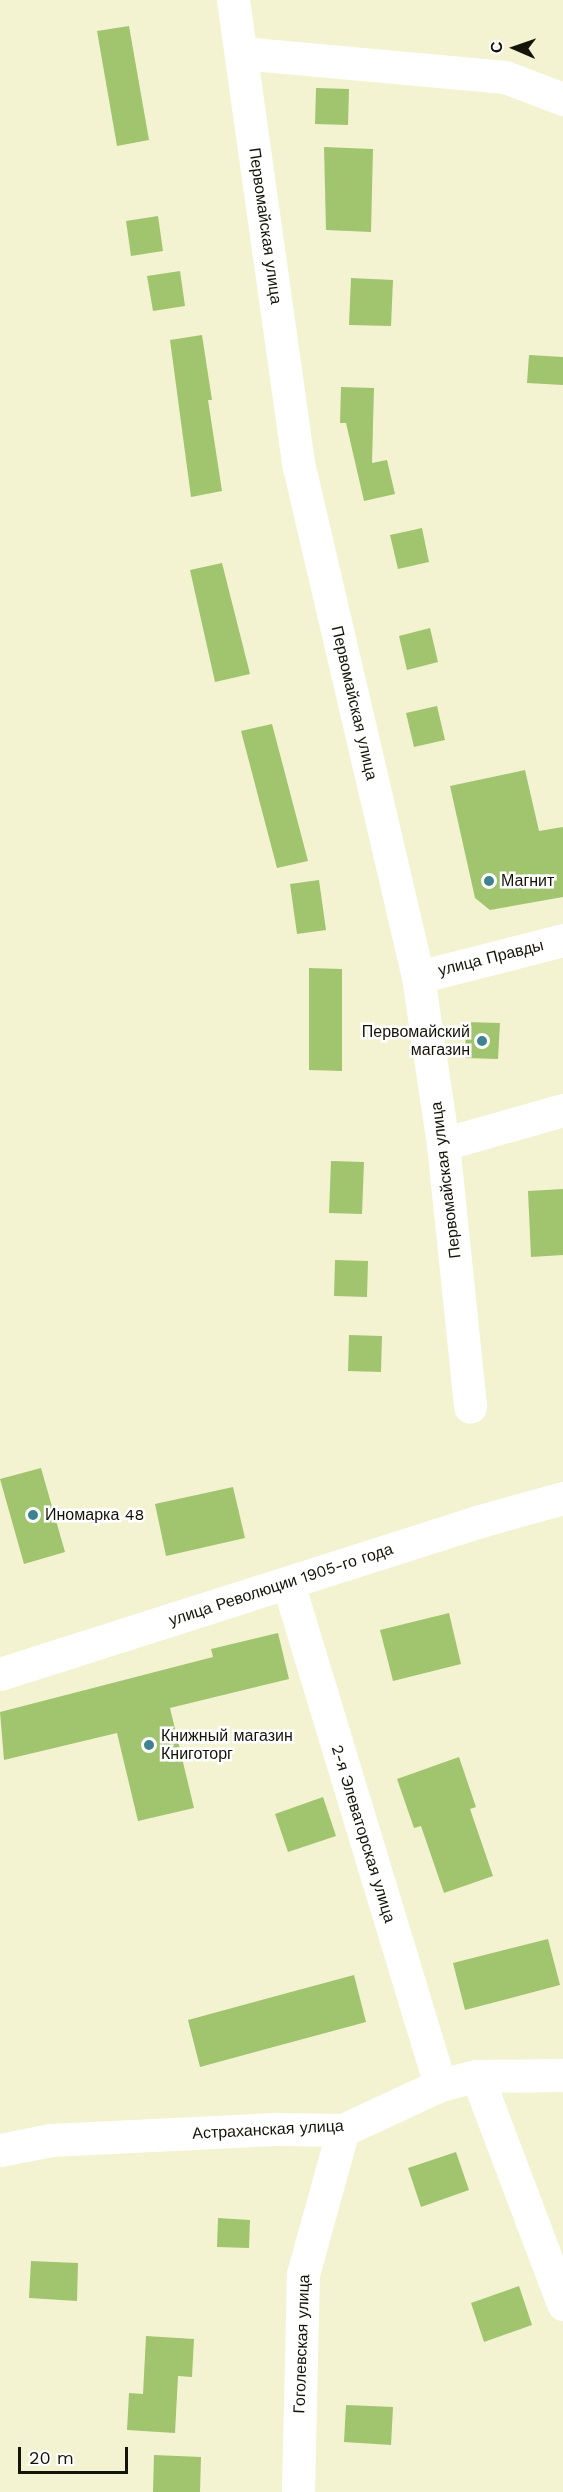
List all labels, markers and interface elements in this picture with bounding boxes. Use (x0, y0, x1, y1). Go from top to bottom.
north arrow (485, 18, 545, 78)
text: С (487, 41, 506, 53)
street label: Первомайская улица (245, 147, 285, 305)
street label: Первомайская улица (327, 624, 381, 782)
place label: Магнит (501, 871, 554, 891)
marker: Магнит (482, 874, 496, 888)
street label: улица Правды (436, 936, 546, 980)
place label: Первомайский магазин (362, 1022, 470, 1060)
marker: Первомайский магазин (475, 1034, 489, 1048)
street label: Первомайская улица (427, 1101, 465, 1259)
place label: Иномарка 48 (45, 1505, 144, 1525)
marker: Иномарка 48 (26, 1508, 40, 1522)
street label: улица Революции 1905-го года (166, 1540, 396, 1630)
place label: Книжный магазин Книготорг (161, 1726, 293, 1764)
marker: Книжный магазин Книготорг (142, 1738, 156, 1752)
street label: 2-я Элеваторская улица (327, 1743, 399, 1925)
street label: Астраханская улица (192, 2116, 344, 2144)
street label: Гоголевская улица (290, 2274, 314, 2414)
scale bar (21, 2435, 130, 2473)
text: 20 m (29, 2447, 74, 2468)

